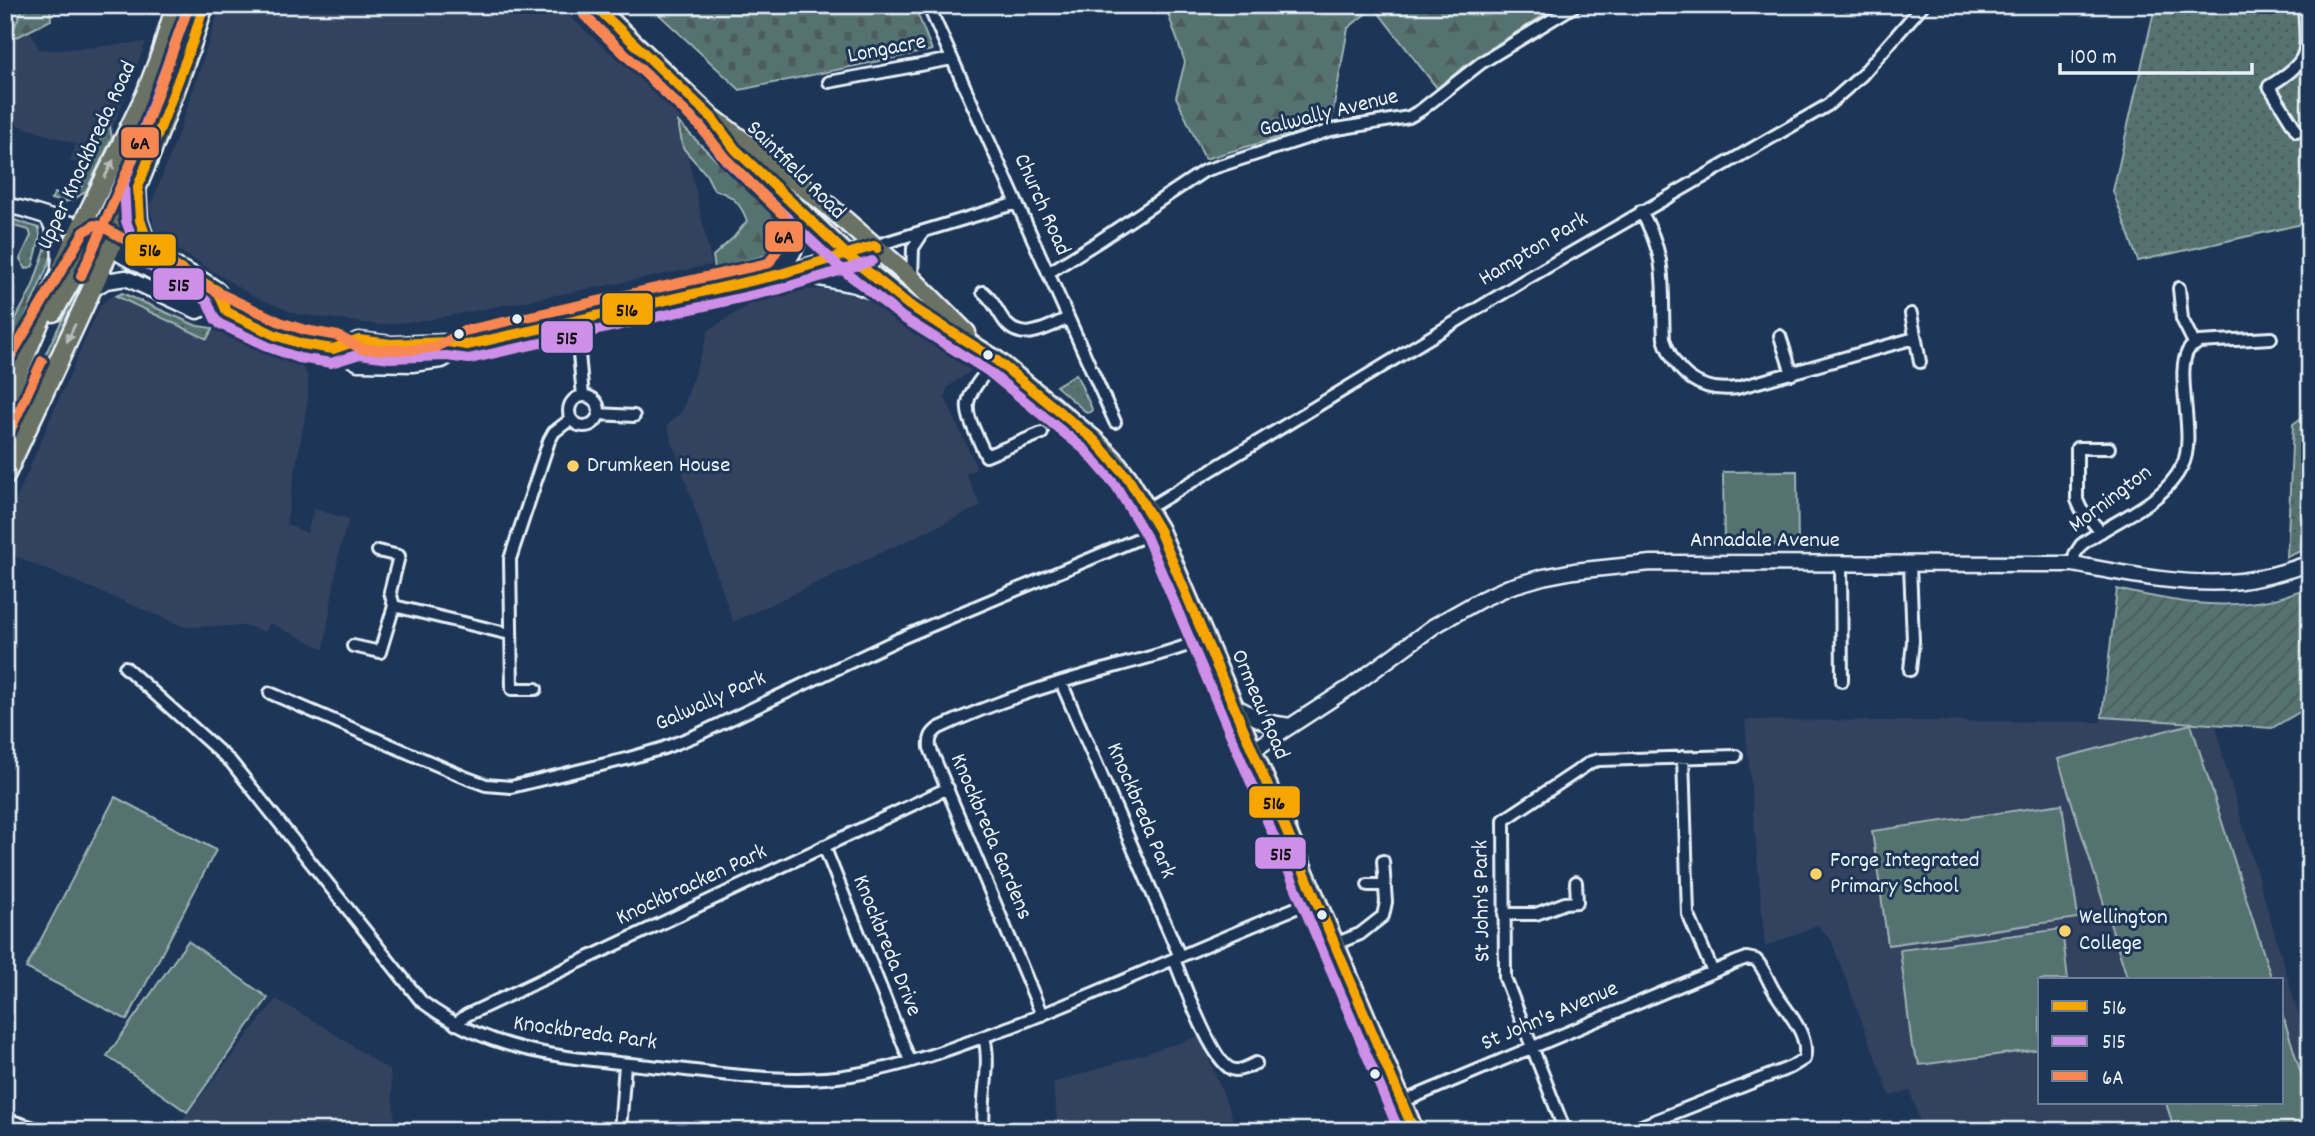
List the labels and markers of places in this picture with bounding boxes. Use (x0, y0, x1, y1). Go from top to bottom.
unlabelled marker (510, 312, 524, 326)
unlabelled marker (452, 327, 466, 341)
unlabelled marker (981, 348, 995, 362)
place label: Drumkeen House (587, 450, 730, 483)
marker: Drumkeen House (565, 458, 581, 474)
place label: Forge Integrated Primary School (1830, 845, 1980, 904)
marker: Forge Integrated Primary School (1808, 866, 1824, 882)
place label: Wellington College (2079, 902, 2168, 961)
unlabelled marker (1315, 908, 1329, 922)
marker: Wellington College (2057, 923, 2073, 939)
unlabelled marker (1368, 1067, 1382, 1081)

